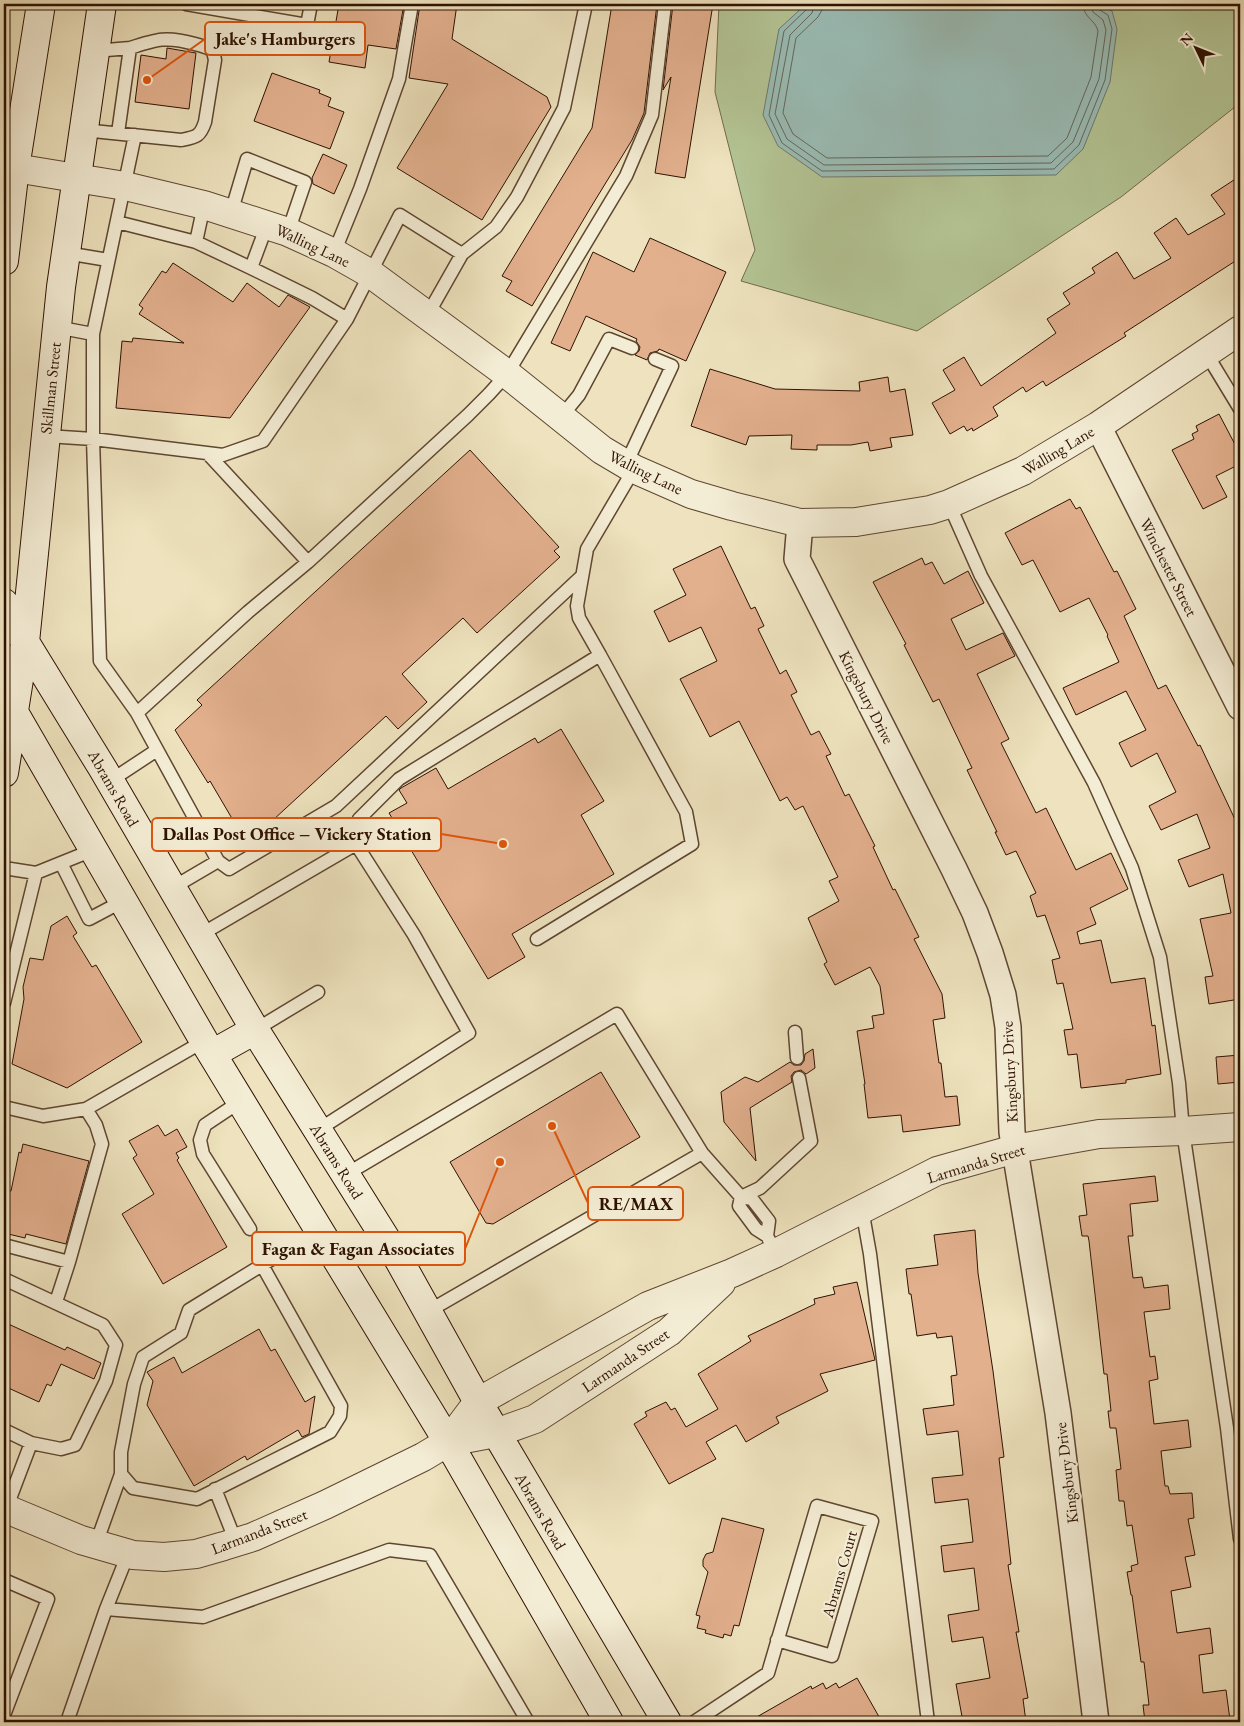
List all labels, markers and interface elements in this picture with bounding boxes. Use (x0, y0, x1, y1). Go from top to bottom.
callout: Jake's Hamburgers (205, 22, 365, 55)
north arrow (1172, 22, 1222, 72)
text: Jake's Hamburgers (213, 27, 355, 50)
text: N (1176, 28, 1197, 49)
street label: Walling Lane (272, 219, 354, 272)
street label: Skillman Street (35, 341, 66, 435)
street label: Walling Lane (1019, 421, 1098, 480)
street label: Walling Lane (605, 445, 686, 499)
street label: Winchester Street (1135, 514, 1202, 620)
street label: Kingsbury Drive (834, 647, 899, 747)
street label: Abrams Road (83, 745, 144, 831)
callout: Dallas Post Office – Vickery Station (152, 818, 441, 851)
text: Dallas Post Office – Vickery Station (163, 822, 431, 845)
street label: Kingsbury Drive (996, 1021, 1023, 1123)
street label: Abrams Road (305, 1119, 369, 1204)
street label: Larmanda Street (925, 1139, 1028, 1188)
callout: RE/MAX (588, 1187, 683, 1220)
text: RE/MAX (599, 1192, 674, 1215)
callout: Fagan & Fagan Associates (252, 1232, 465, 1265)
text: Fagan & Fagan Associates (262, 1237, 454, 1260)
street label: Larmanda Street (577, 1323, 673, 1397)
street label: Kingsbury Drive (1050, 1421, 1083, 1525)
street label: Abrams Road (510, 1468, 571, 1554)
street label: Larmanda Street (208, 1504, 310, 1559)
street label: Abrams Court (817, 1528, 862, 1621)

